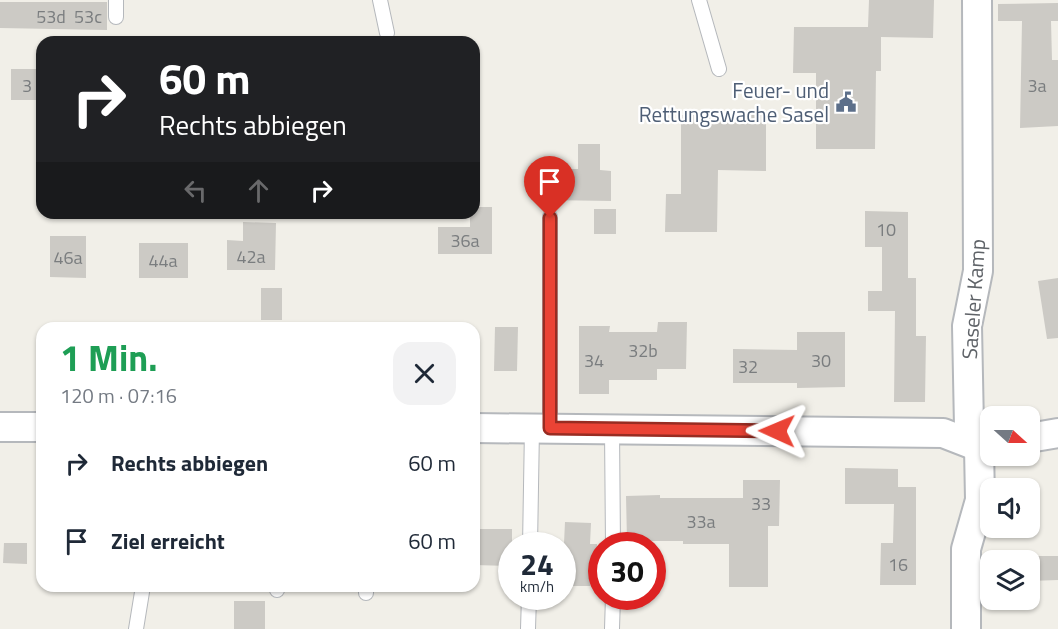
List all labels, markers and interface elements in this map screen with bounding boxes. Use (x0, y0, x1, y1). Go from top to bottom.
house number: 53d (36, 3, 66, 30)
house number: 53c (74, 3, 102, 30)
text: 60 m (159, 46, 251, 110)
icon: right (60, 60, 138, 138)
house number: 3 (22, 72, 32, 99)
house number: 3a (1027, 72, 1047, 99)
place label: Feuer- und Rettungswache Sasel (639, 74, 829, 130)
public building icon: Feuer- und Rettungswache Sasel (834, 90, 858, 114)
text: Rechts abbiegen (159, 104, 347, 145)
pin (524, 156, 575, 218)
icon: arrive (533, 165, 566, 198)
icon: left (179, 174, 212, 207)
icon: ahead (242, 174, 275, 207)
icon: right (305, 174, 338, 207)
house number: 10 (876, 216, 896, 243)
house number: 36a (450, 227, 480, 254)
street label: Saseler Kamp (953, 238, 993, 360)
house number: 42a (236, 243, 266, 270)
house number: 46a (53, 244, 83, 271)
house number: 44a (148, 247, 178, 274)
text: 1 Min. (60, 330, 157, 385)
house number: 32b (628, 337, 658, 364)
button: close (393, 342, 456, 405)
house number: 34 (584, 347, 604, 374)
house number: 30 (811, 347, 831, 374)
house number: 32 (738, 353, 758, 380)
text: 120 m · 07:16 (60, 380, 177, 411)
position arrow (745, 399, 809, 463)
north arrow (980, 406, 1040, 466)
map controls (980, 406, 1040, 610)
text: Rechts abbiegen (111, 446, 268, 480)
text: 60 m (408, 446, 456, 480)
icon: right (60, 447, 93, 480)
button: sound (980, 478, 1040, 538)
house number: 33 (751, 490, 771, 517)
house number: 33a (686, 508, 716, 535)
text: Ziel erreicht (111, 524, 225, 558)
text: 60 m (408, 524, 456, 558)
icon: arrive (60, 525, 93, 558)
speed limit sign: 30 (588, 532, 666, 610)
text: 24 (520, 541, 554, 587)
button: layers (980, 550, 1040, 610)
house number: 16 (888, 551, 908, 578)
text: km/h (520, 575, 554, 598)

